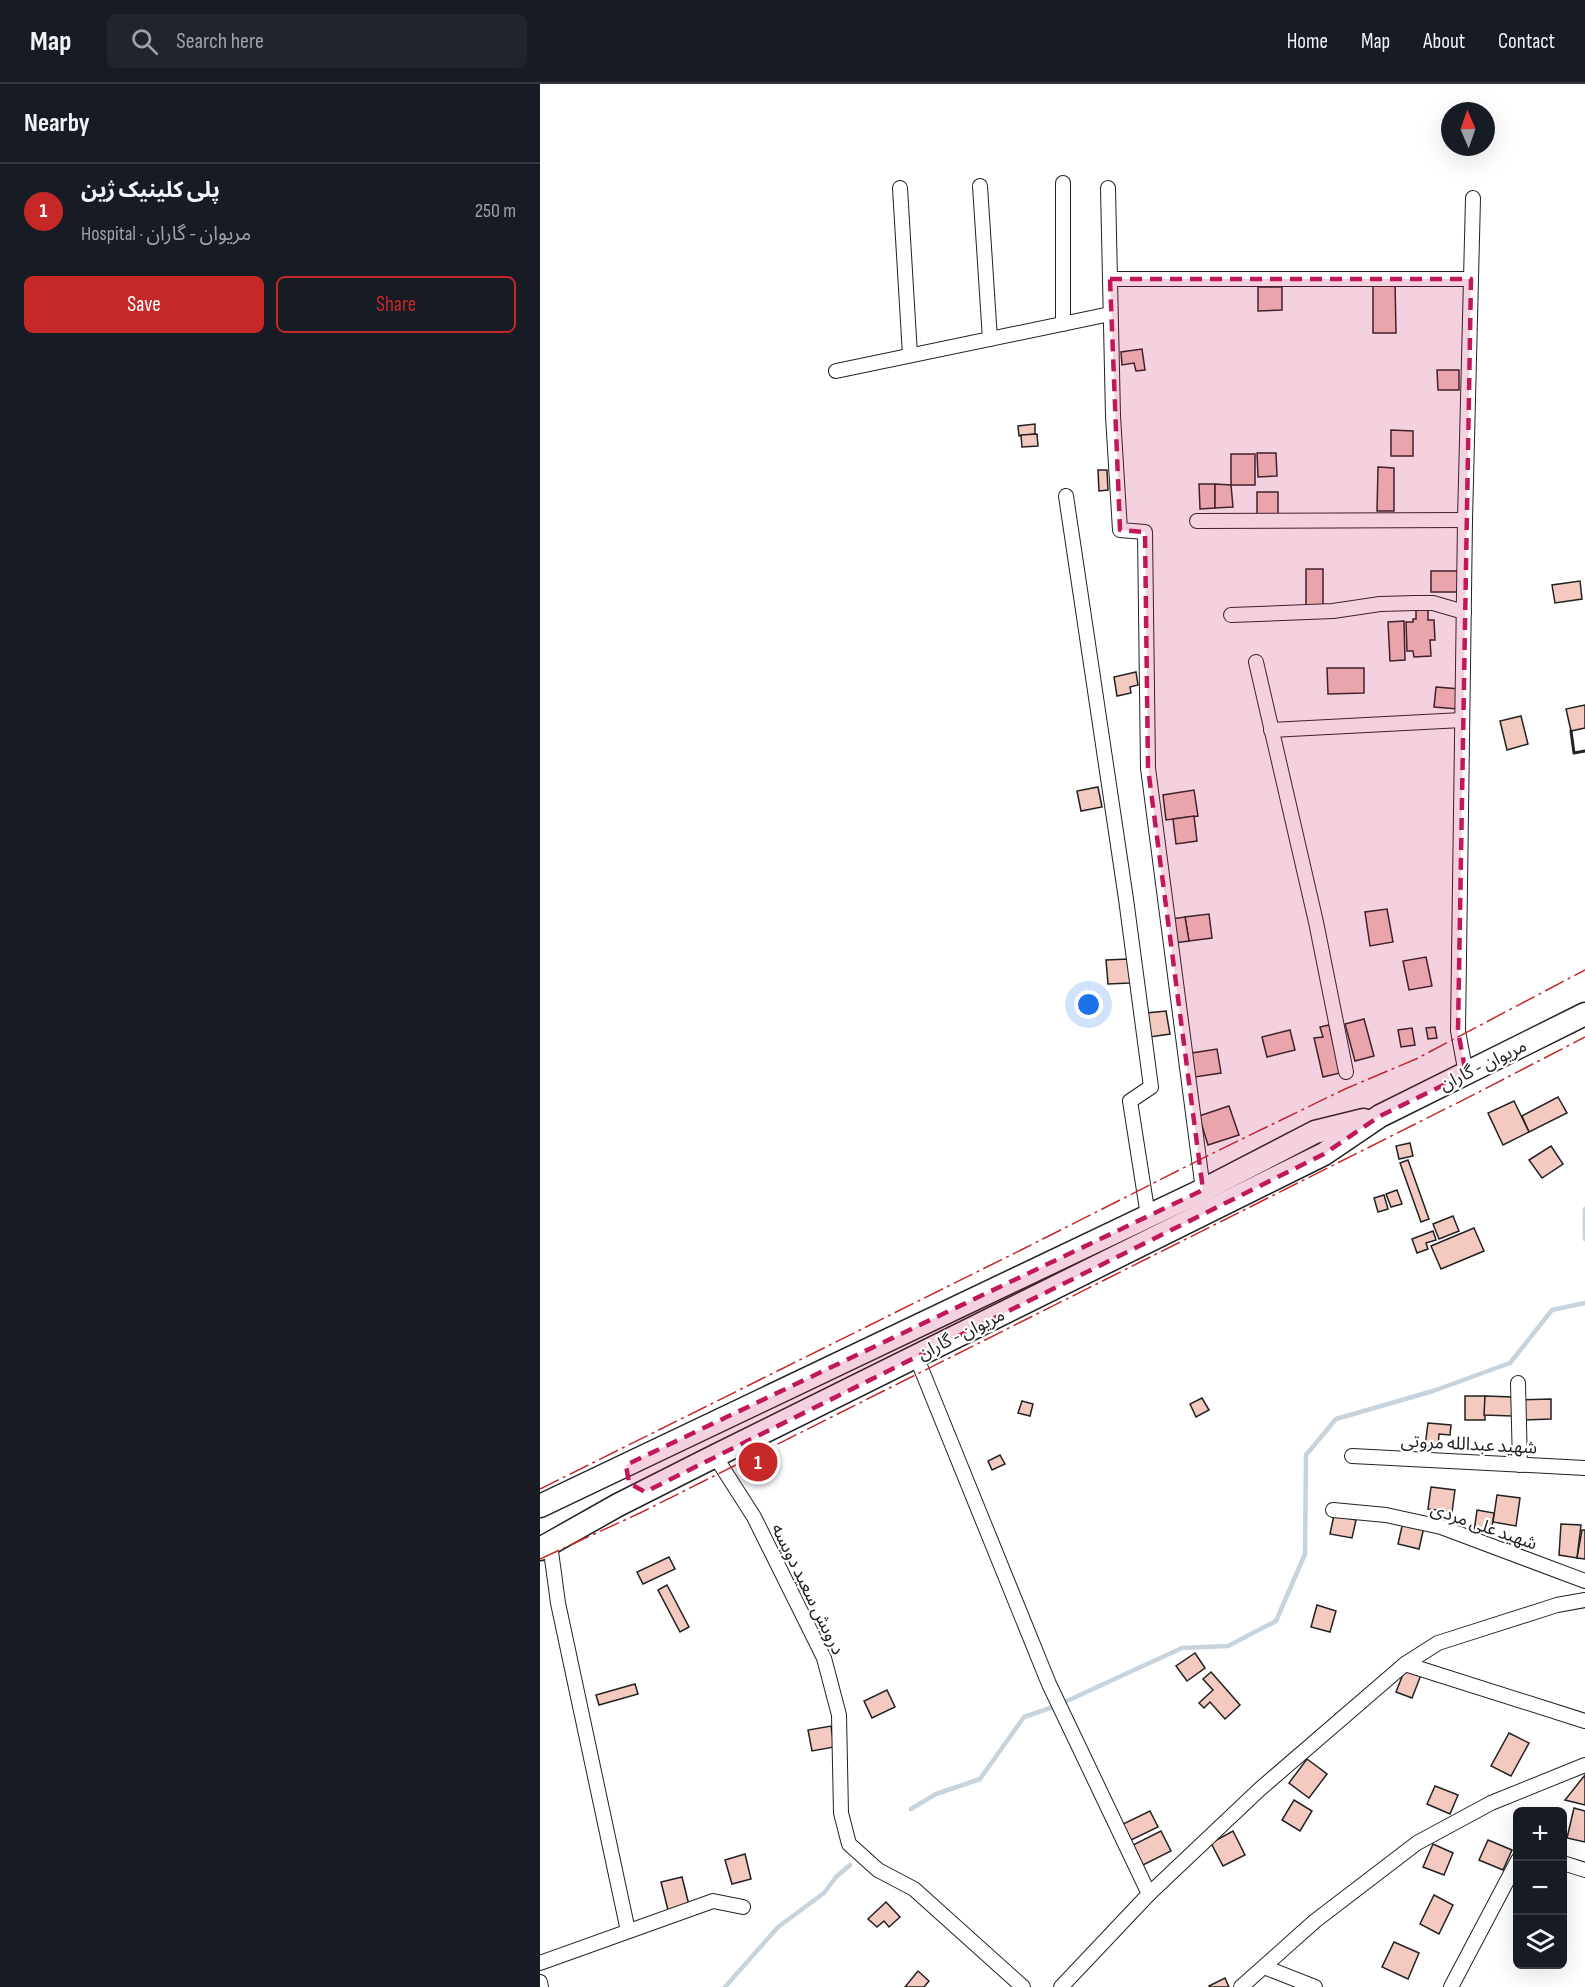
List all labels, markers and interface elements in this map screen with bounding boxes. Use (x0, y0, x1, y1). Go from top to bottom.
search box (107, 14, 527, 68)
text: Map (30, 25, 71, 58)
icon: search (128, 25, 161, 58)
text: Search here (176, 28, 264, 55)
text: Home (1287, 29, 1328, 54)
text: Map (1361, 29, 1390, 54)
text: About (1423, 29, 1465, 54)
text: Contact (1498, 29, 1555, 54)
north arrow (1441, 102, 1495, 156)
text: Nearby (24, 108, 90, 139)
text: پلی کلینیک ژین (81, 177, 220, 204)
text: 1 (40, 199, 47, 223)
text: 250 m (475, 199, 516, 223)
text: Hospital · مریوان - گاران (81, 222, 251, 246)
button: Save (24, 276, 264, 333)
button: Share (276, 276, 516, 333)
your location (1074, 990, 1103, 1019)
street label: مریوان - گاران (1436, 1035, 1530, 1096)
street label: مریوان - گاران (914, 1304, 1008, 1365)
street label: شهید عبدالله مروتی (1400, 1430, 1538, 1459)
pin: 1 (738, 1440, 778, 1484)
street label: شهید علی مردی (1428, 1498, 1540, 1555)
street label: درویش سعید دویسه (767, 1520, 848, 1658)
map controls (1513, 1807, 1567, 1969)
button: + (1513, 1807, 1567, 1861)
button: − (1513, 1861, 1567, 1915)
button: layers (1513, 1915, 1567, 1969)

